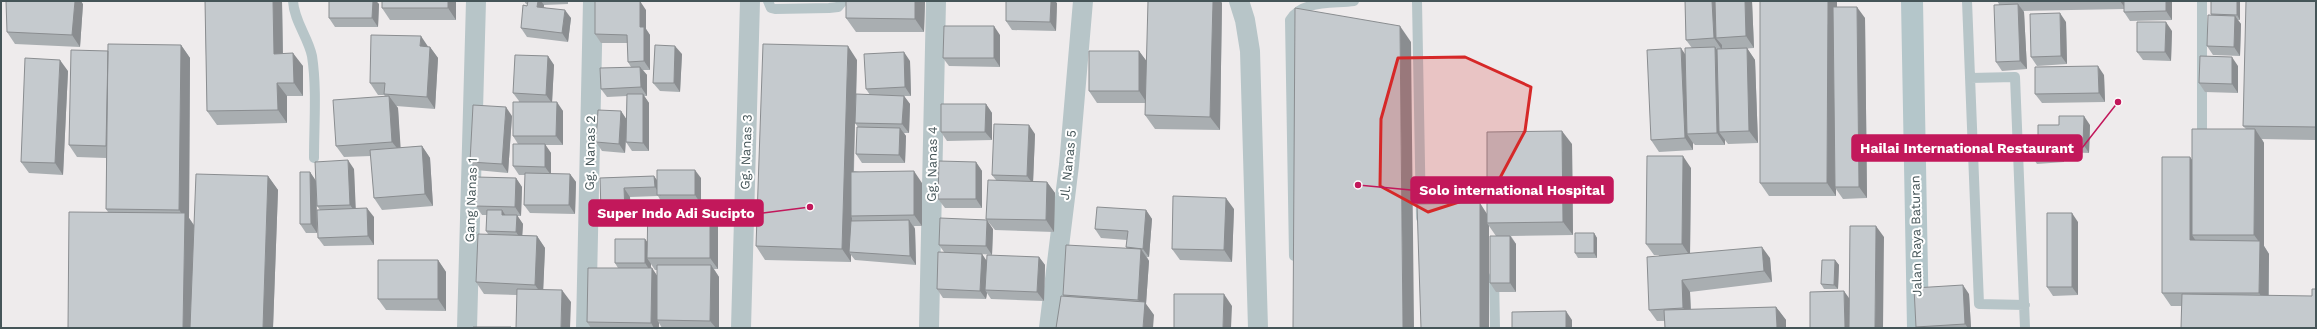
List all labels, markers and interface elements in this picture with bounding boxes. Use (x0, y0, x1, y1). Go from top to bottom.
street label: Gg. Nanas 3 (737, 114, 755, 190)
street label: Gg. Nanas 2 (582, 115, 598, 191)
street label: Gg. Nanas 4 (924, 126, 940, 202)
street label: Jl. Nanas 5 (1057, 129, 1079, 201)
callout: Hailai International Restaurant (1852, 135, 2082, 161)
text: Hailai International Restaurant (1860, 140, 2074, 156)
street label: Gang Nanas 1 (462, 158, 480, 242)
street label: Jalan Raya Baturan (1907, 175, 1925, 297)
callout: Solo international Hospital (1411, 177, 1613, 203)
text: Solo international Hospital (1419, 182, 1605, 198)
callout: Super Indo Adi Sucipto (589, 200, 763, 226)
text: Super Indo Adi Sucipto (597, 205, 755, 221)

